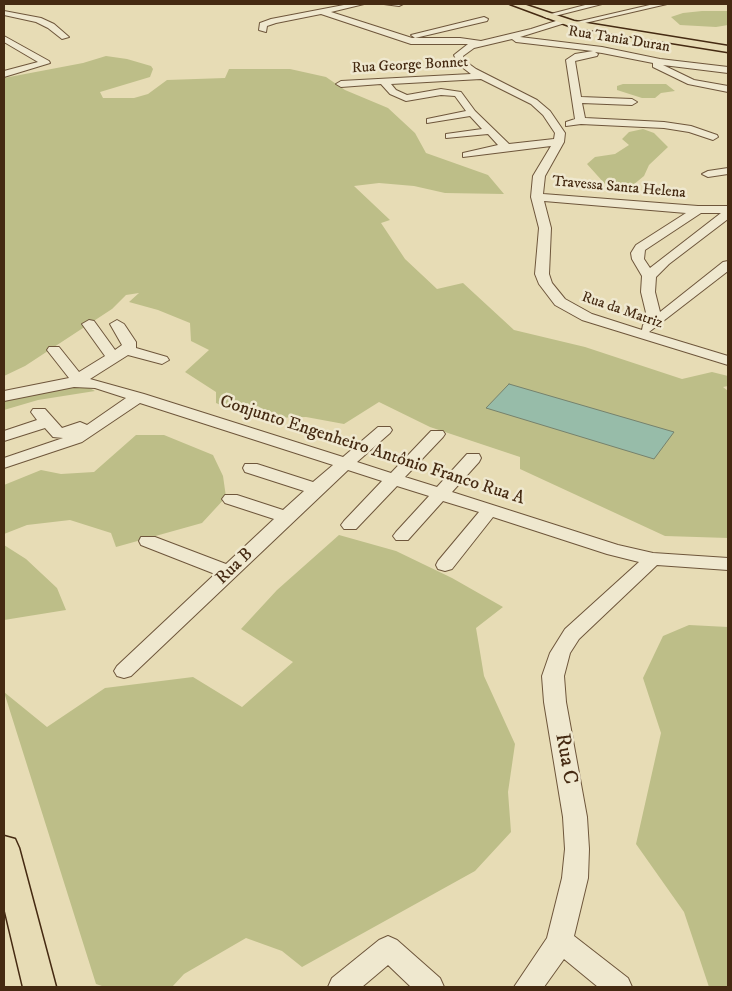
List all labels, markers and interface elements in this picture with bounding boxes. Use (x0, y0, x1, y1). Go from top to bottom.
street label: Rua Tania Duran (567, 23, 671, 57)
street label: Rua George Bonnet (351, 54, 469, 78)
street label: Travessa Santa Helena (551, 173, 687, 203)
street label: Rua da Matriz (579, 289, 665, 333)
street label: Conjunto Engenheiro Antônio Franco Rua A (217, 391, 527, 511)
street label: Rua B (212, 544, 258, 590)
street label: Rua C (548, 731, 582, 787)

